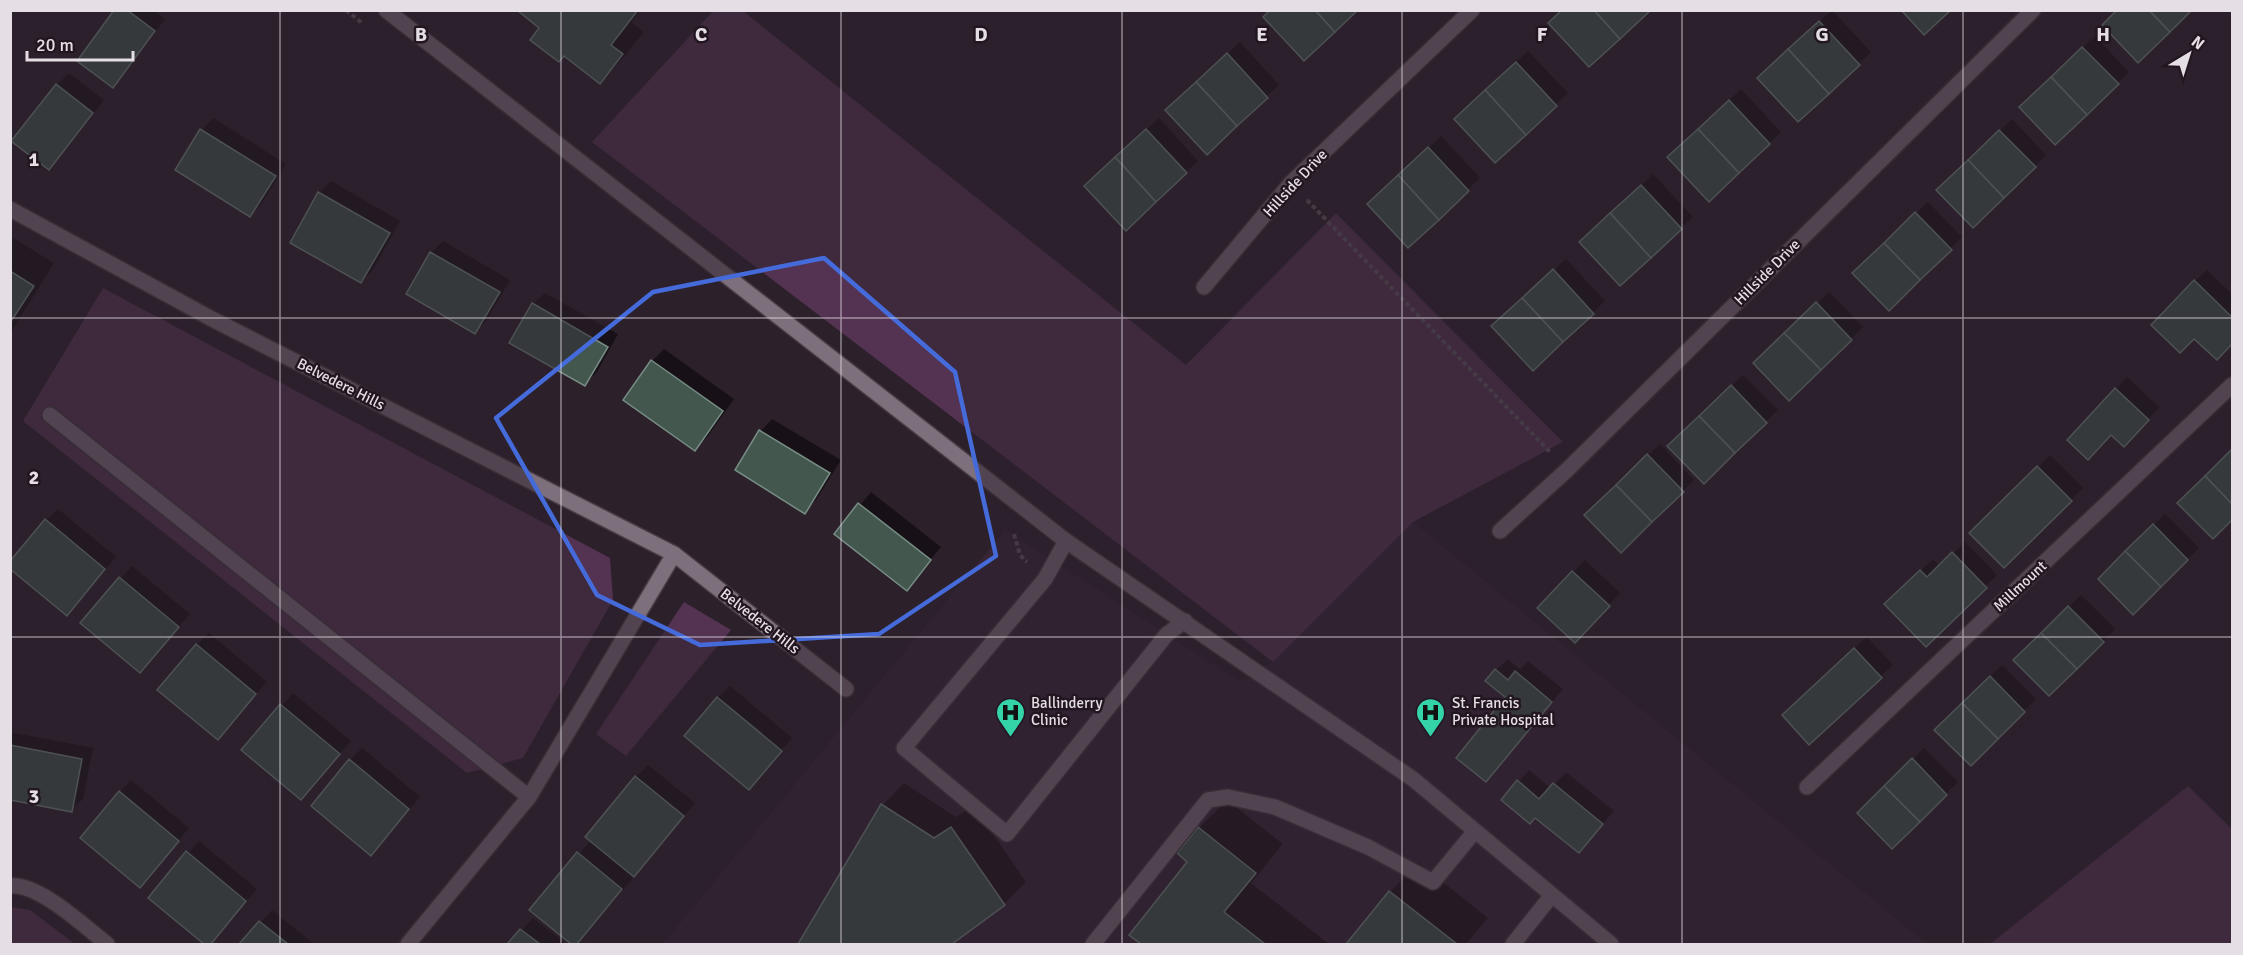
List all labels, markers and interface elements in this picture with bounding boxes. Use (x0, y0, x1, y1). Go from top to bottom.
text: B (415, 22, 427, 47)
text: C (695, 22, 707, 47)
text: D (974, 22, 988, 47)
text: E (1256, 22, 1268, 47)
text: F (1537, 22, 1548, 47)
text: G (1815, 22, 1829, 47)
text: H (2096, 22, 2110, 47)
scale bar (27, 24, 134, 62)
north arrow (2159, 24, 2219, 84)
text: N (2187, 32, 2208, 54)
text: 20 m (36, 34, 74, 56)
street label: Hillside Drive (1259, 145, 1331, 221)
text: 1 (29, 147, 40, 172)
street label: Hillside Drive (1730, 235, 1804, 309)
street label: Belvedere Hills (294, 354, 388, 414)
text: 2 (29, 465, 39, 490)
street label: Millmount (1990, 557, 2050, 615)
street label: Belvedere Hills (717, 584, 804, 658)
place label: Ballinderry Clinic (1031, 694, 1102, 729)
place label: St. Francis Private Hospital (1452, 694, 1554, 729)
hospital icon: Ballinderry Clinic (994, 696, 1026, 738)
hospital icon: St. Francis Private Hospital (1415, 696, 1447, 738)
text: 3 (29, 784, 39, 809)

